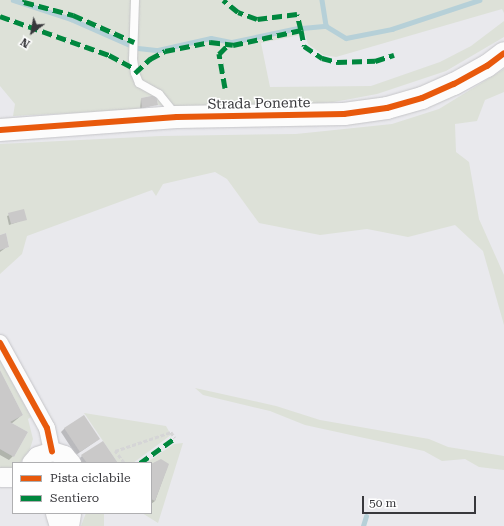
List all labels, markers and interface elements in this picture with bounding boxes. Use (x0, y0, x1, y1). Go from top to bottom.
north arrow (12, 12, 52, 52)
text: N (18, 35, 32, 50)
street label: Strada Ponente (207, 94, 311, 112)
legend (12, 462, 152, 514)
text: Pista ciclabile (50, 471, 131, 485)
scale bar (364, 488, 478, 514)
text: Sentiero (50, 491, 99, 505)
text: 50 m (369, 496, 396, 510)

